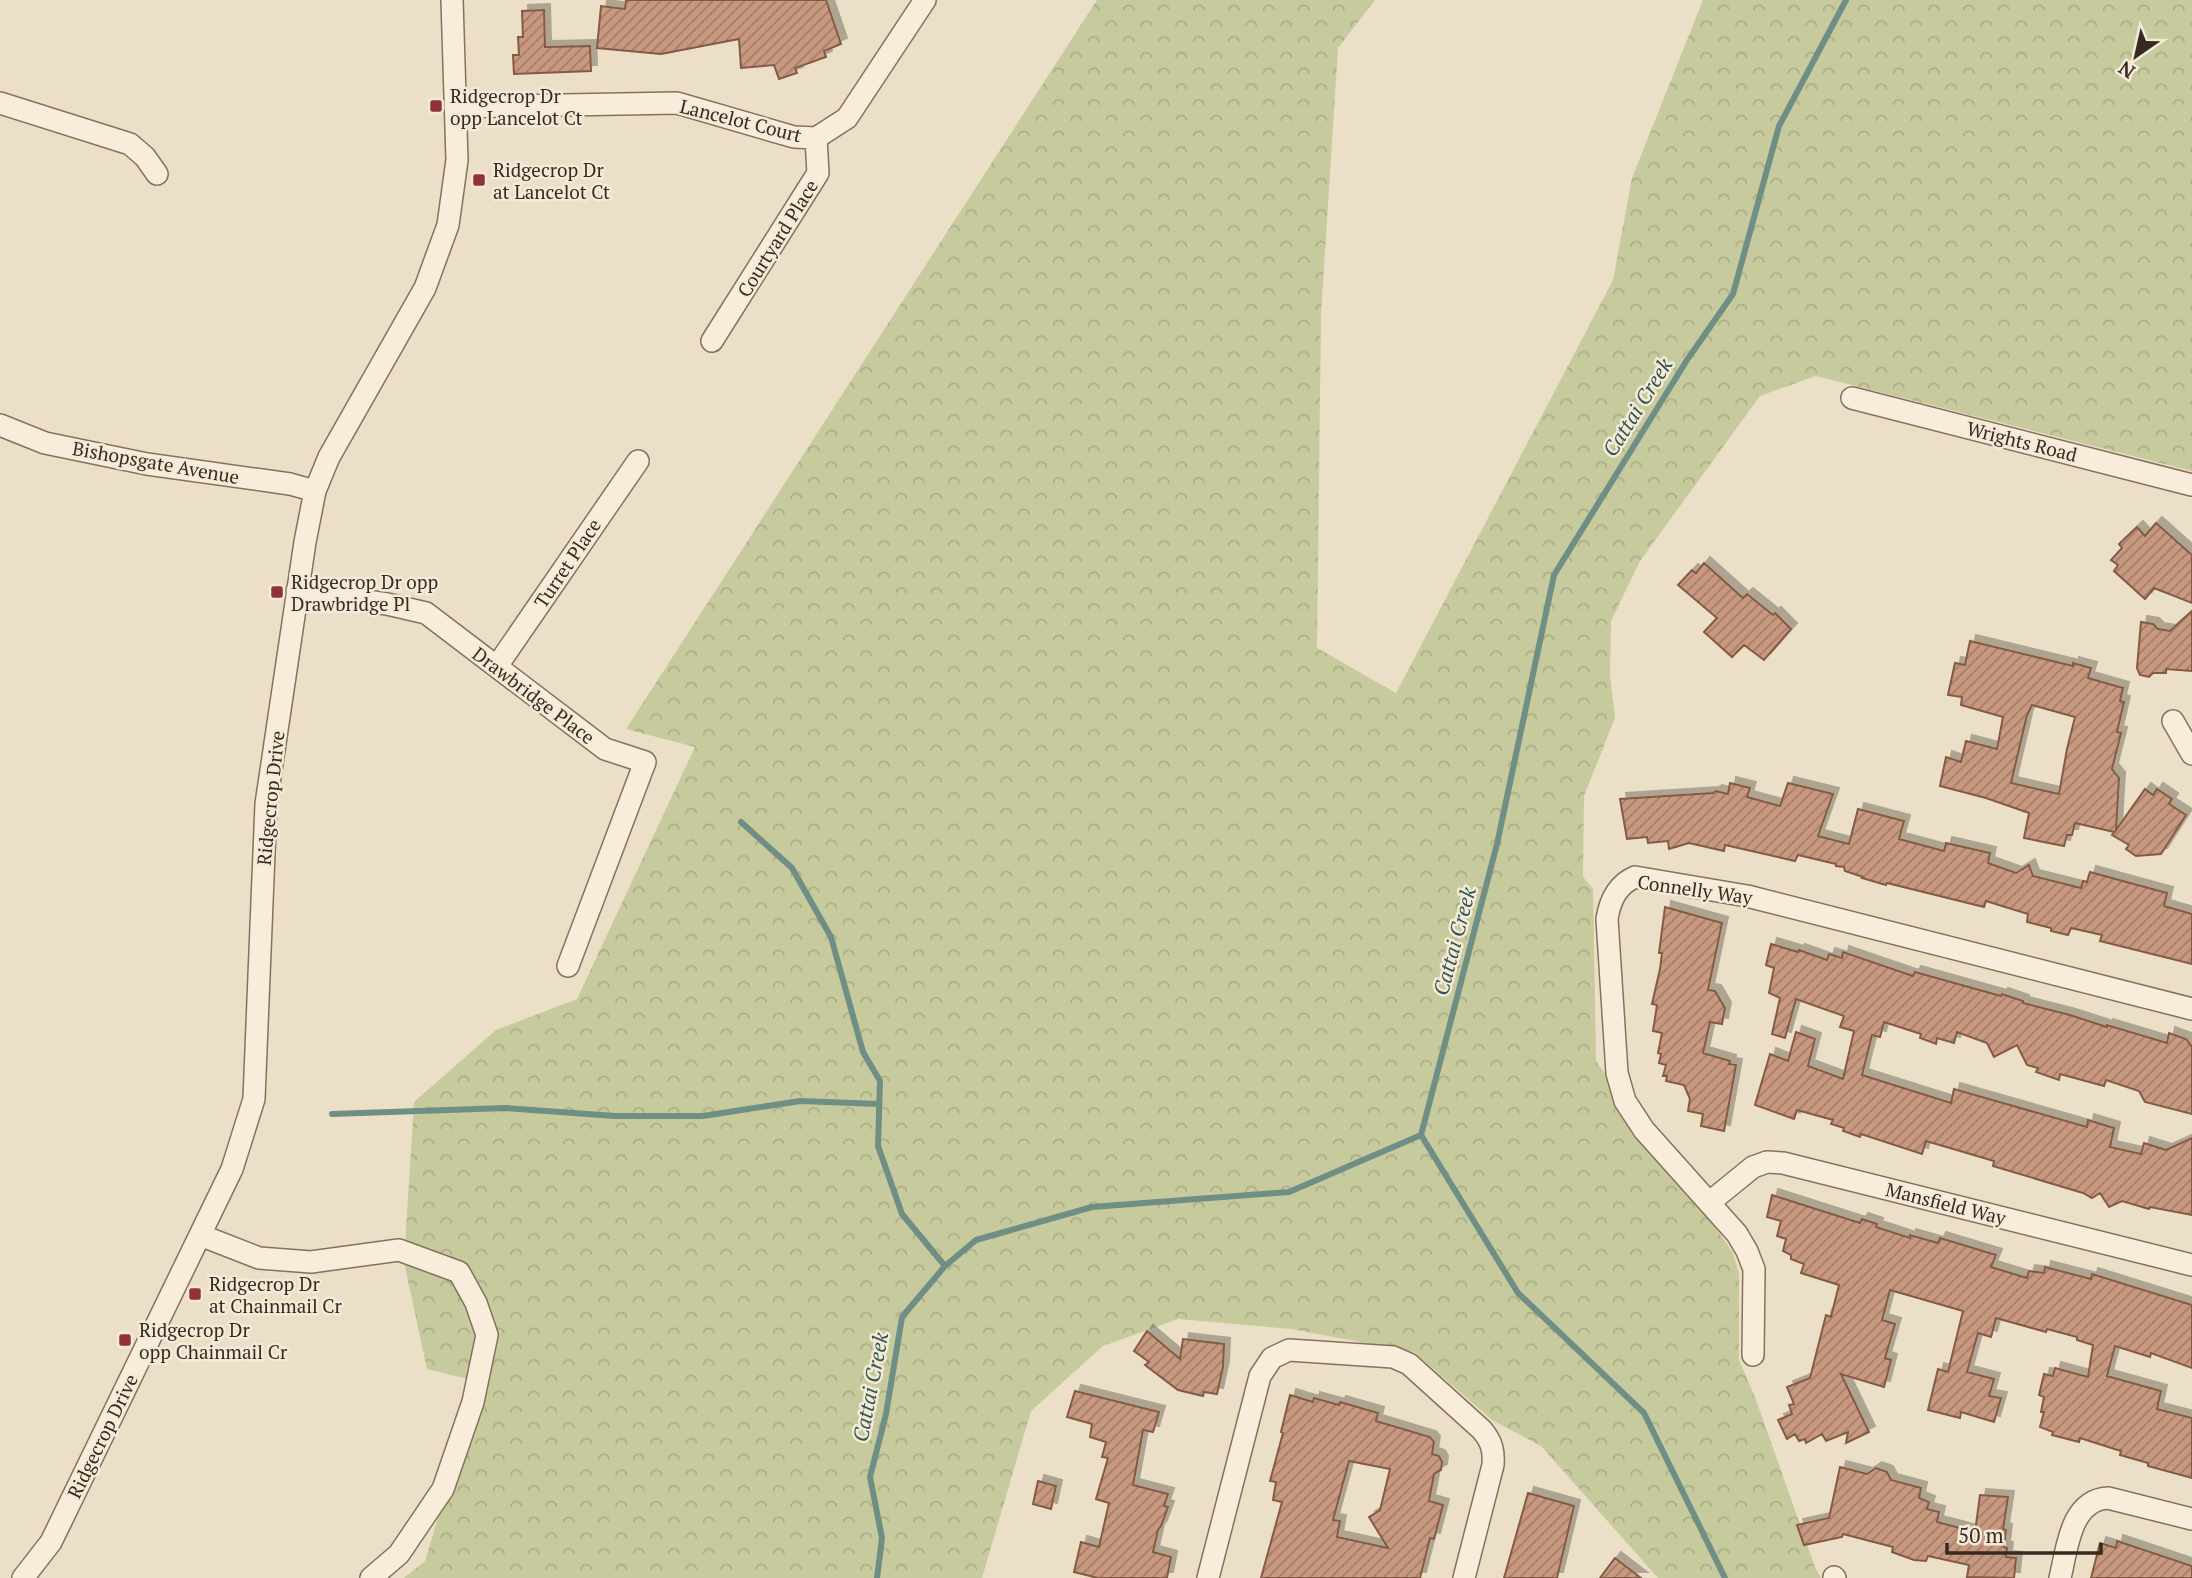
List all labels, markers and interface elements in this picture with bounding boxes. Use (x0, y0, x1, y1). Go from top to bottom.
north arrow (2101, 21, 2171, 91)
text: N (2113, 56, 2139, 85)
place label: Ridgecrop Dr opp Lancelot Ct (450, 83, 582, 130)
street label: Lancelot Court (678, 93, 804, 147)
marker: Ridgecrop Dr opp Lancelot Ct (428, 98, 444, 114)
place label: Ridgecrop Dr at Lancelot Ct (493, 157, 610, 204)
marker: Ridgecrop Dr at Lancelot Ct (471, 172, 487, 188)
street label: Courtyard Place (731, 175, 823, 301)
water label: Cattai Creek (1596, 352, 1679, 462)
street label: Wrights Road (1964, 415, 2080, 467)
street label: Bishopsgate Avenue (71, 435, 241, 489)
street label: Turret Place (528, 513, 606, 613)
place label: Ridgecrop Dr opp Drawbridge Pl (291, 569, 438, 616)
marker: Ridgecrop Dr opp Drawbridge Pl (269, 584, 285, 600)
street label: Drawbridge Place (468, 641, 600, 749)
street label: Ridgecrop Drive (250, 729, 290, 867)
street label: Connelly Way (1636, 869, 1754, 909)
water label: Cattai Creek (1426, 883, 1482, 998)
street label: Mansfield Way (1883, 1176, 2009, 1230)
place label: Ridgecrop Dr at Chainmail Cr (209, 1271, 343, 1318)
marker: Ridgecrop Dr at Chainmail Cr (187, 1286, 203, 1302)
place label: Ridgecrop Dr opp Chainmail Cr (139, 1317, 288, 1364)
water label: Cattai Creek (846, 1329, 895, 1444)
marker: Ridgecrop Dr opp Chainmail Cr (117, 1332, 133, 1348)
street label: Ridgecrop Drive (61, 1370, 143, 1502)
scale bar (1947, 1512, 2101, 1556)
text: 50 m (1958, 1521, 2004, 1549)

